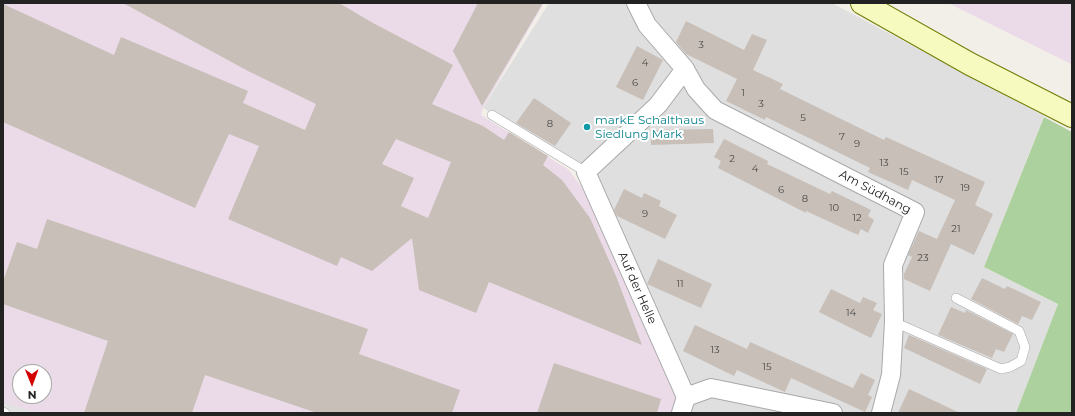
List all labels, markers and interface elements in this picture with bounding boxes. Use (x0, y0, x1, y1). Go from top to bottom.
house number: 3 (698, 39, 704, 51)
house number: 4 (642, 57, 648, 69)
house number: 6 (632, 77, 638, 89)
house number: 1 (741, 87, 745, 99)
house number: 3 (758, 98, 764, 110)
house number: 5 (800, 112, 806, 124)
place label: markE Schalthaus Siedlung Mark (595, 113, 704, 141)
house number: 8 (547, 118, 553, 130)
marker: markE Schalthaus Siedlung Mark (582, 122, 592, 132)
house number: 7 (839, 131, 845, 143)
house number: 9 (854, 138, 860, 150)
house number: 2 (729, 153, 735, 165)
house number: 13 (879, 157, 889, 169)
house number: 4 (752, 163, 758, 175)
house number: 15 (899, 166, 909, 178)
street label: Am Südhang (836, 167, 914, 217)
house number: 17 (934, 174, 944, 186)
house number: 19 (960, 182, 970, 194)
house number: 6 (778, 184, 784, 196)
house number: 8 (802, 193, 808, 205)
house number: 10 (829, 202, 839, 214)
house number: 9 (642, 208, 648, 220)
house number: 12 (852, 212, 862, 224)
house number: 21 (951, 223, 961, 235)
street label: Auf der Helle (615, 250, 659, 326)
house number: 23 (917, 252, 929, 264)
house number: 11 (676, 278, 684, 290)
house number: 14 (846, 307, 856, 319)
house number: 13 (710, 344, 720, 356)
house number: 15 (762, 361, 772, 373)
north arrow (12, 364, 52, 404)
text: N (28, 388, 37, 402)

